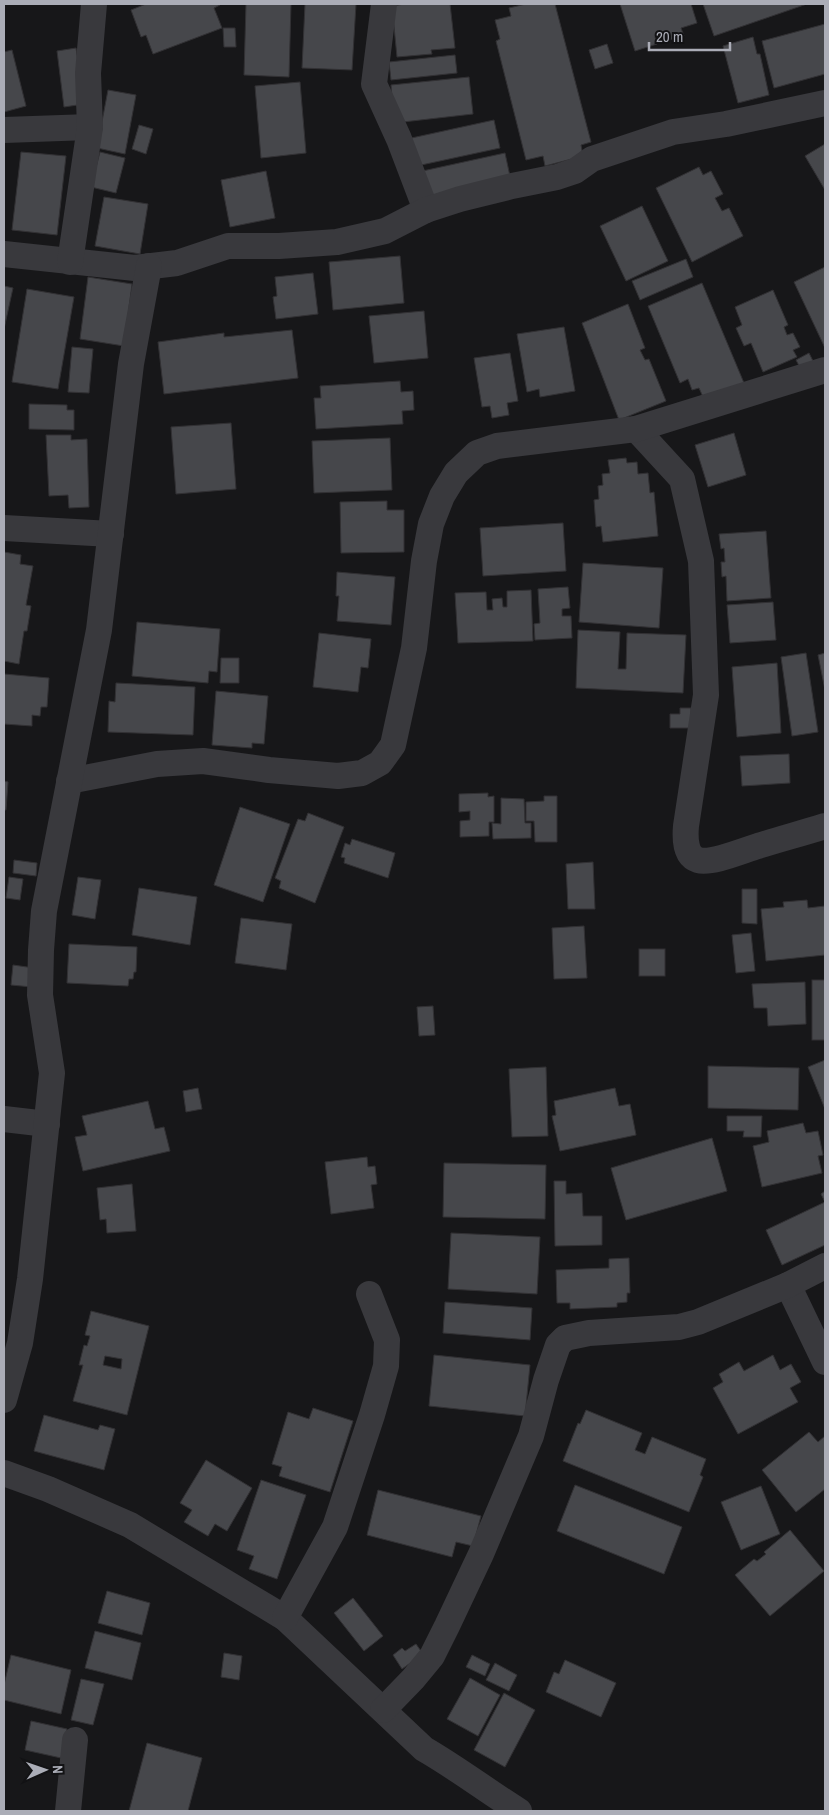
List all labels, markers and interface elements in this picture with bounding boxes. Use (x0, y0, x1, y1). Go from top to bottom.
scale bar (649, 20, 730, 52)
text: 20 m (656, 26, 683, 47)
north arrow (20, 1745, 70, 1795)
text: N (49, 1765, 67, 1774)

